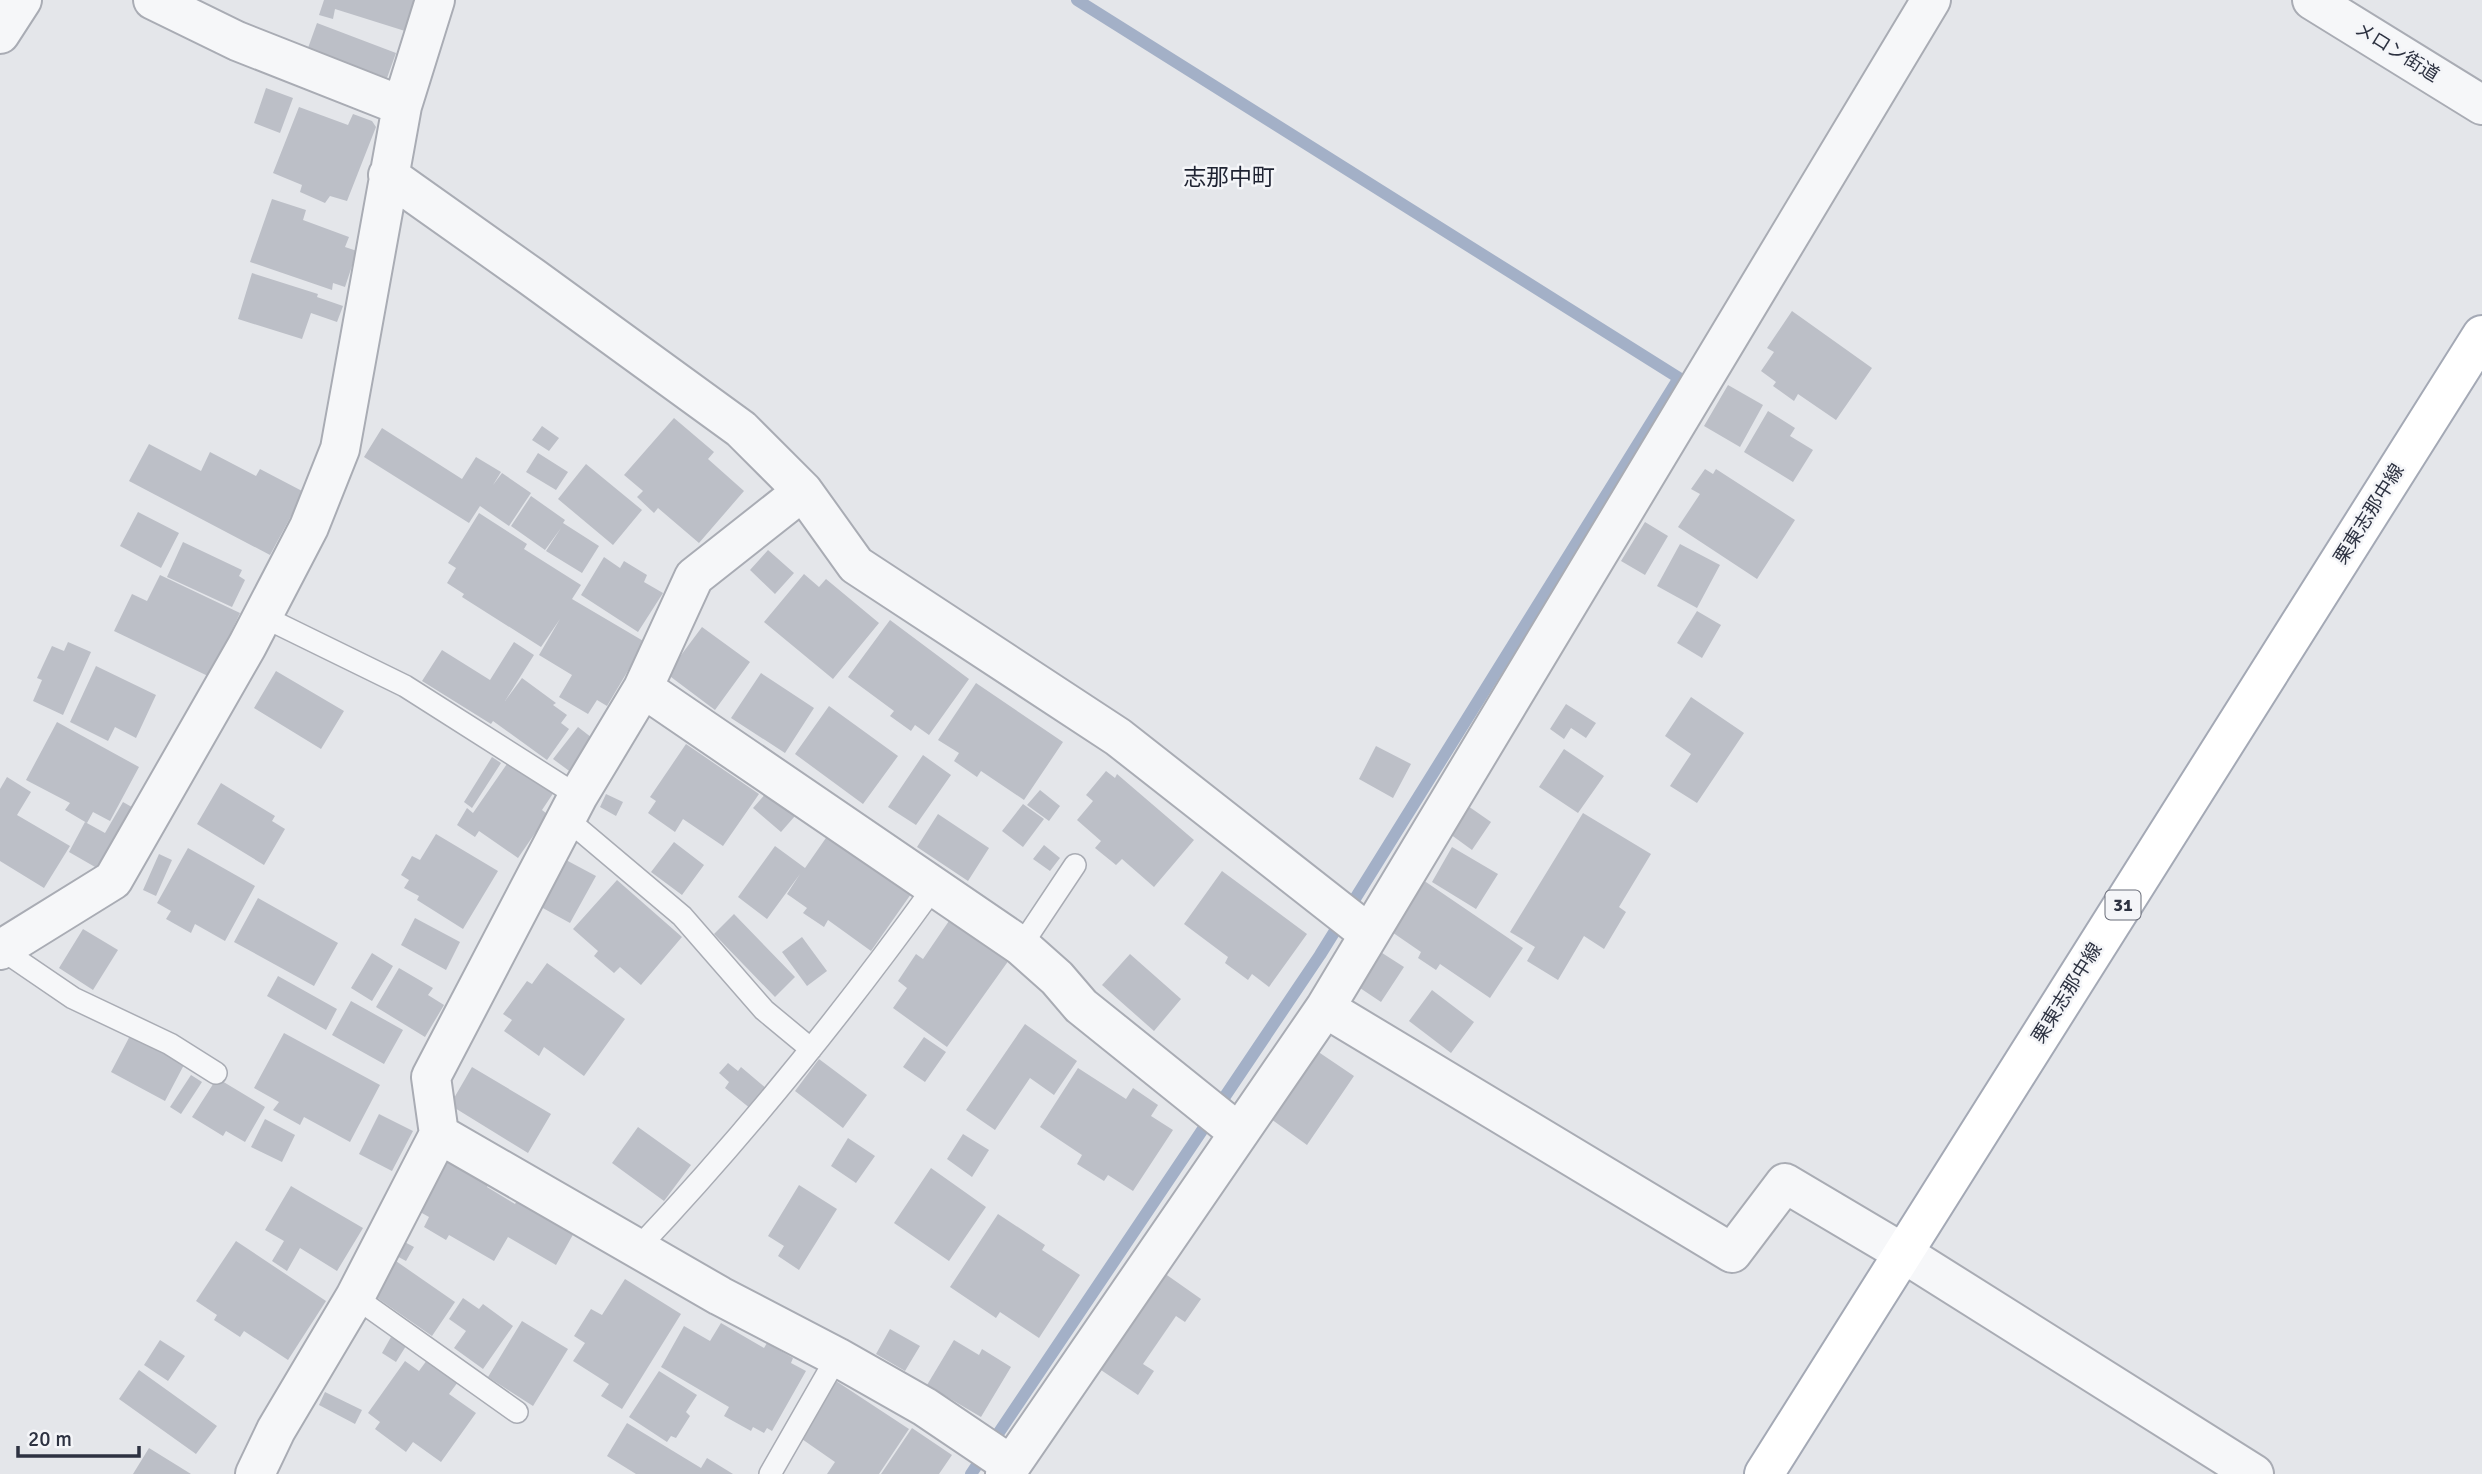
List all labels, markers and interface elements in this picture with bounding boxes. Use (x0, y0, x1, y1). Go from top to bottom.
street label: メロン街道 (2350, 17, 2444, 87)
district label: 志那中町 (1183, 163, 1275, 192)
street label: 栗東志那中線 (2329, 459, 2409, 569)
road number: 31 (2106, 890, 2140, 920)
street label: 栗東志那中線 (2027, 938, 2107, 1048)
scale bar (18, 1414, 138, 1458)
text: 20 m (28, 1426, 72, 1452)

